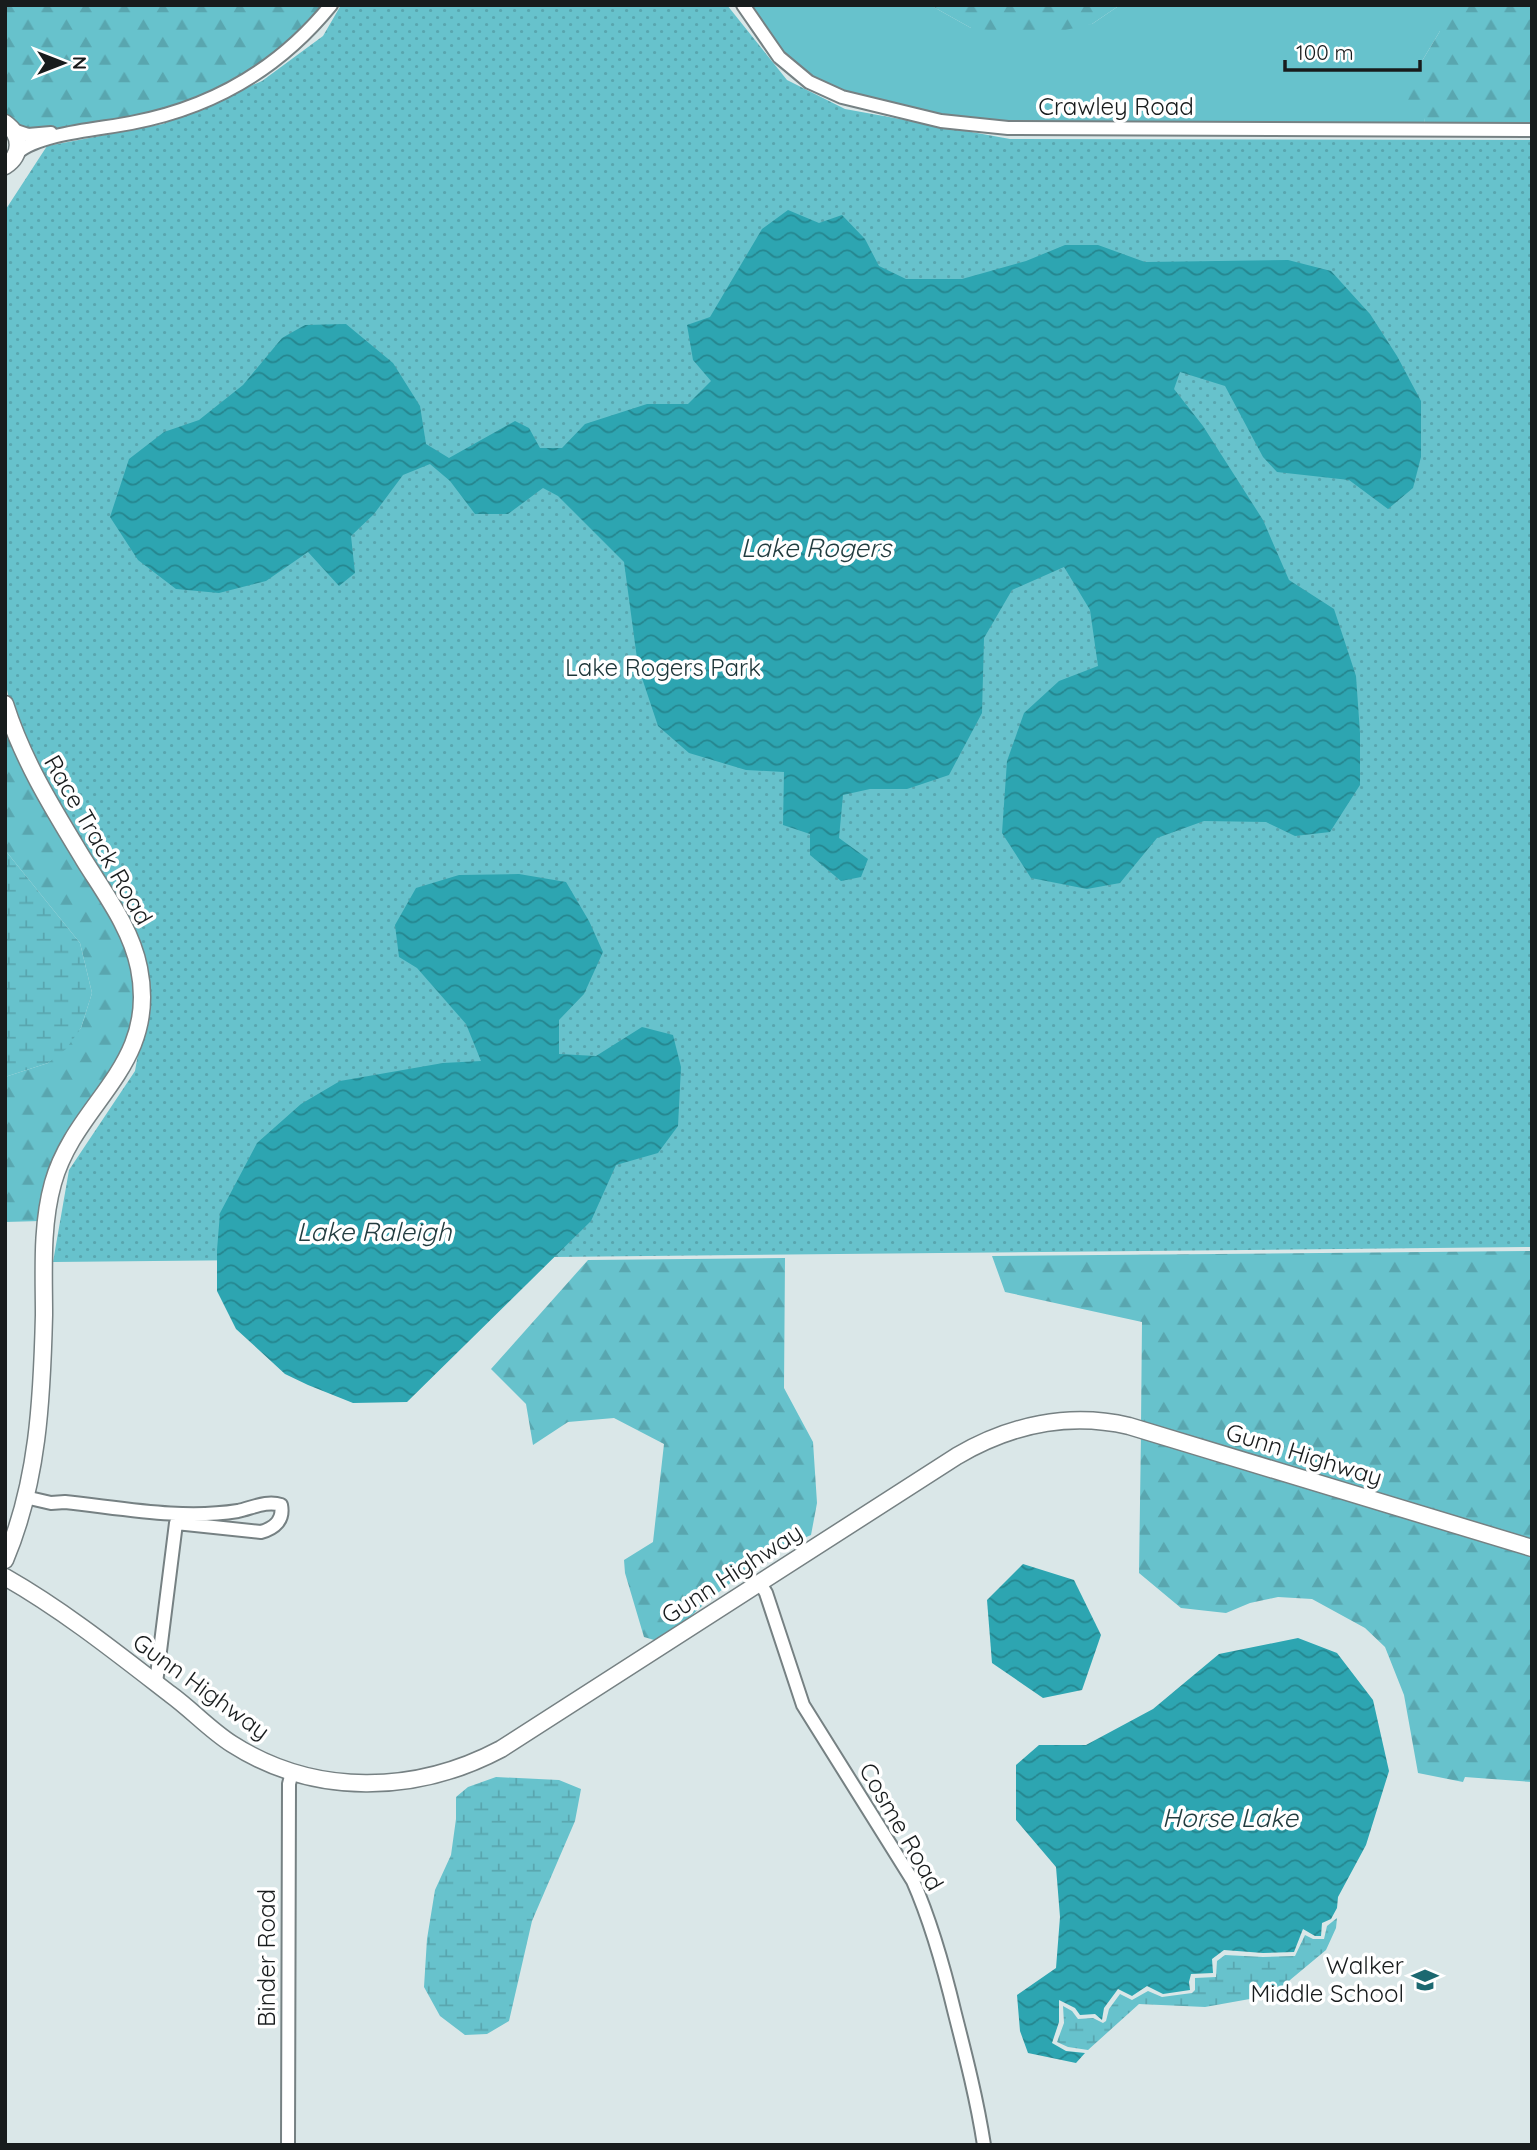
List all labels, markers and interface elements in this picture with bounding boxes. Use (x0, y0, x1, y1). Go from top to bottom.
north arrow (28, 28, 98, 98)
scale bar (1285, 28, 1420, 72)
text: 100 m (1296, 39, 1354, 65)
text: N (68, 56, 92, 70)
street label: Crawley Road (1038, 91, 1194, 121)
water label: Lake Rogers (741, 531, 893, 564)
park label: Lake Rogers Park (565, 652, 761, 682)
street label: Race Track Road (38, 749, 160, 930)
water label: Lake Raleigh (297, 1215, 453, 1248)
street label: Gunn Highway (1222, 1416, 1386, 1492)
street label: Gunn Highway (655, 1516, 808, 1630)
street label: Gunn Highway (127, 1626, 276, 1746)
street label: Cosme Road (853, 1757, 951, 1896)
water label: Horse Lake (1162, 1801, 1299, 1834)
street label: Binder Road (251, 1889, 281, 2027)
place label: Walker Middle School (1250, 1950, 1404, 2008)
school or university icon: Walker Middle School (1410, 1965, 1440, 1995)

